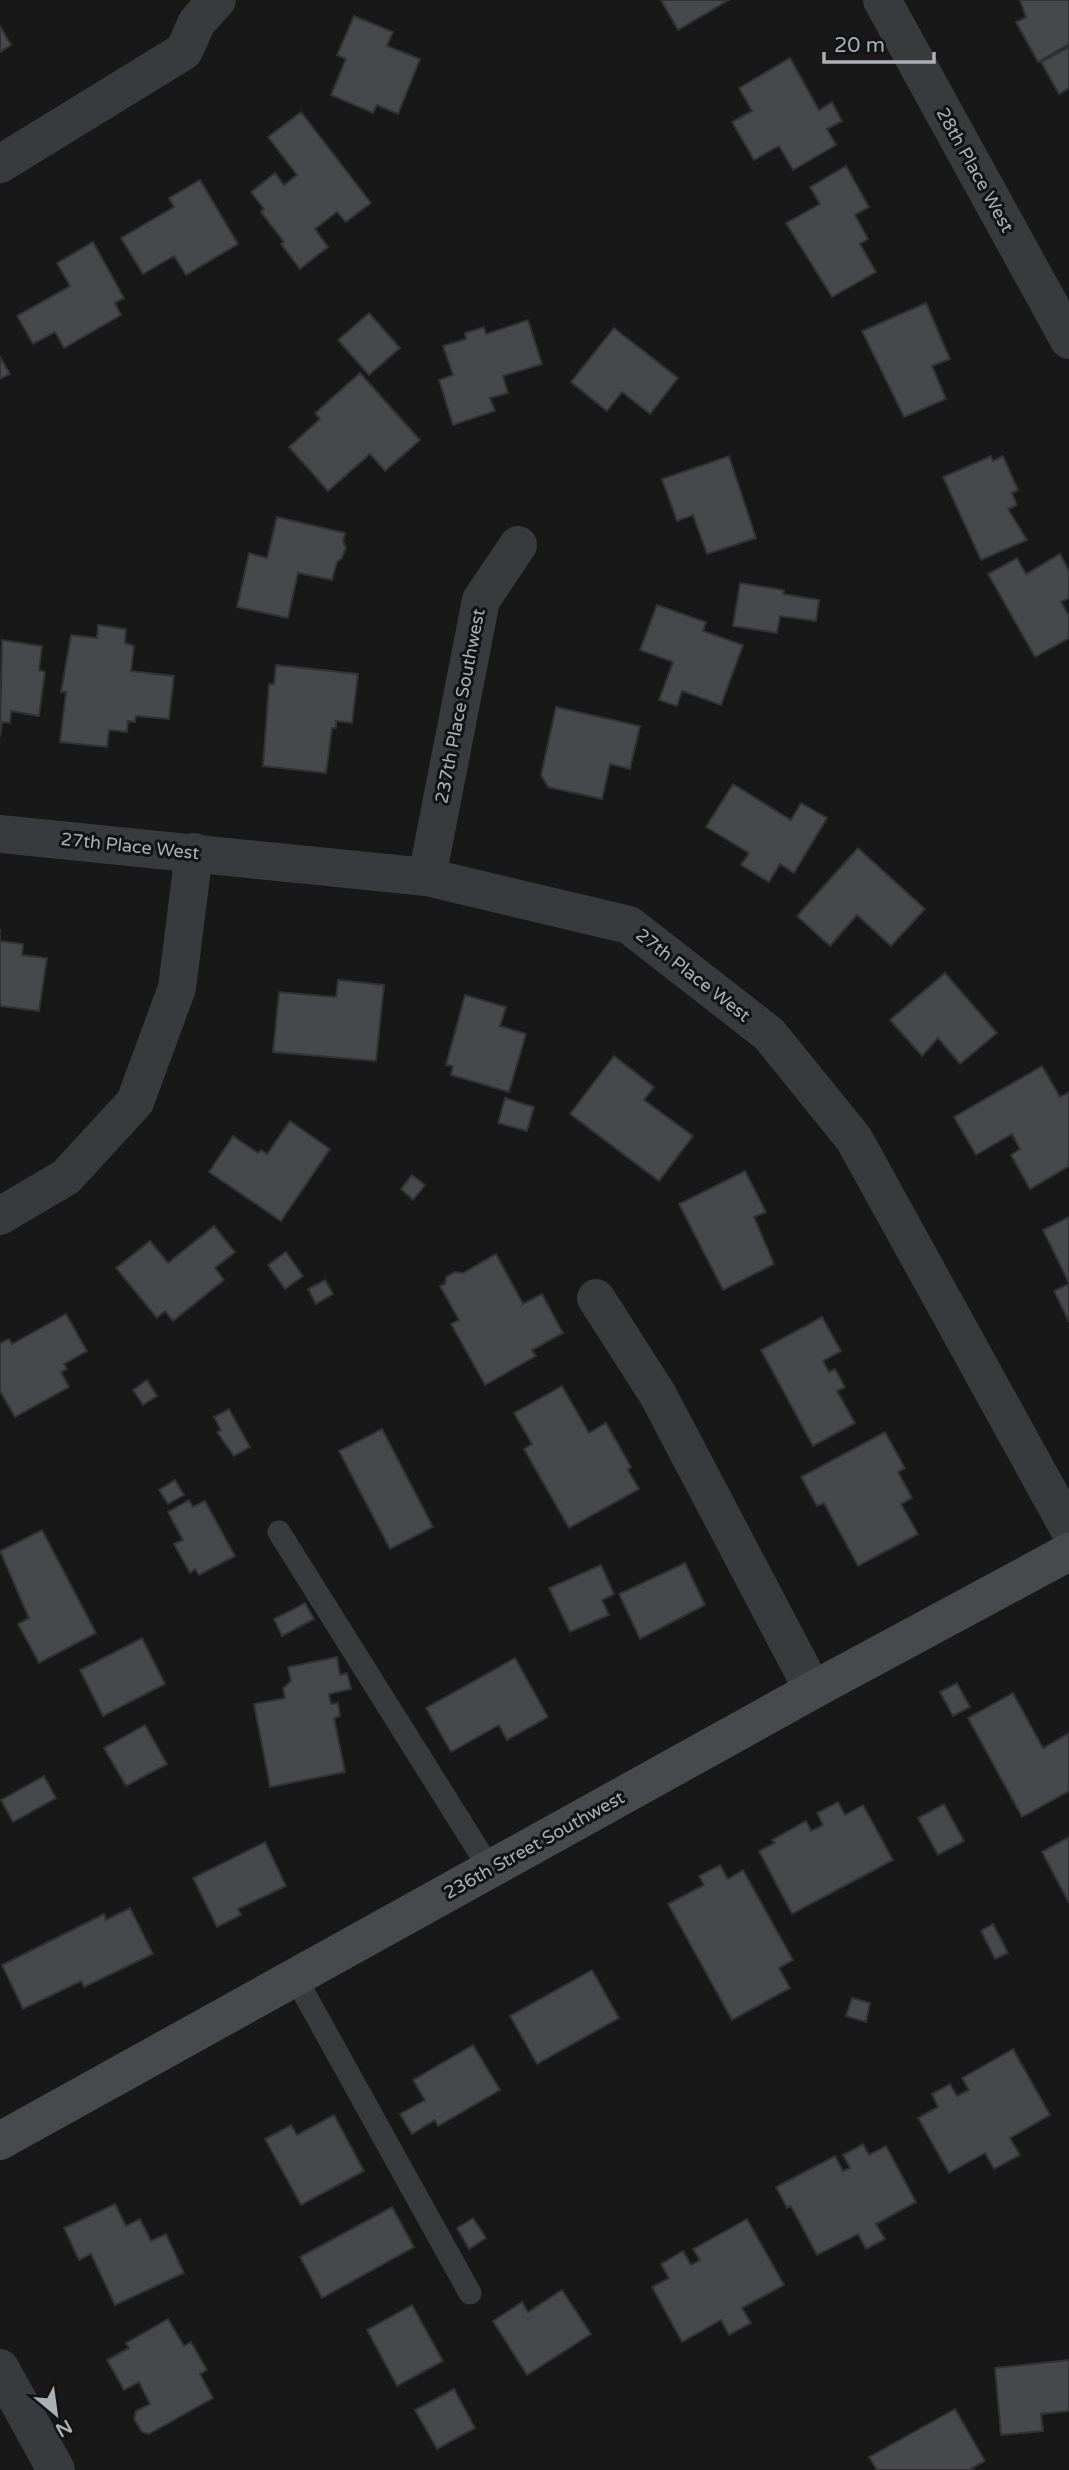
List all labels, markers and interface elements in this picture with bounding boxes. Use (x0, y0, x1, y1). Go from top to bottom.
scale bar (824, 21, 934, 65)
text: 20 m (834, 33, 885, 58)
street label: 28th Place West (932, 104, 1018, 236)
street label: 237th Place Southwest (430, 607, 490, 805)
street label: 27th Place West (60, 828, 200, 864)
street label: 27th Place West (631, 924, 755, 1027)
street label: 236th Street Southwest (440, 1786, 628, 1904)
north arrow (21, 2379, 91, 2449)
text: N (52, 2415, 76, 2441)

